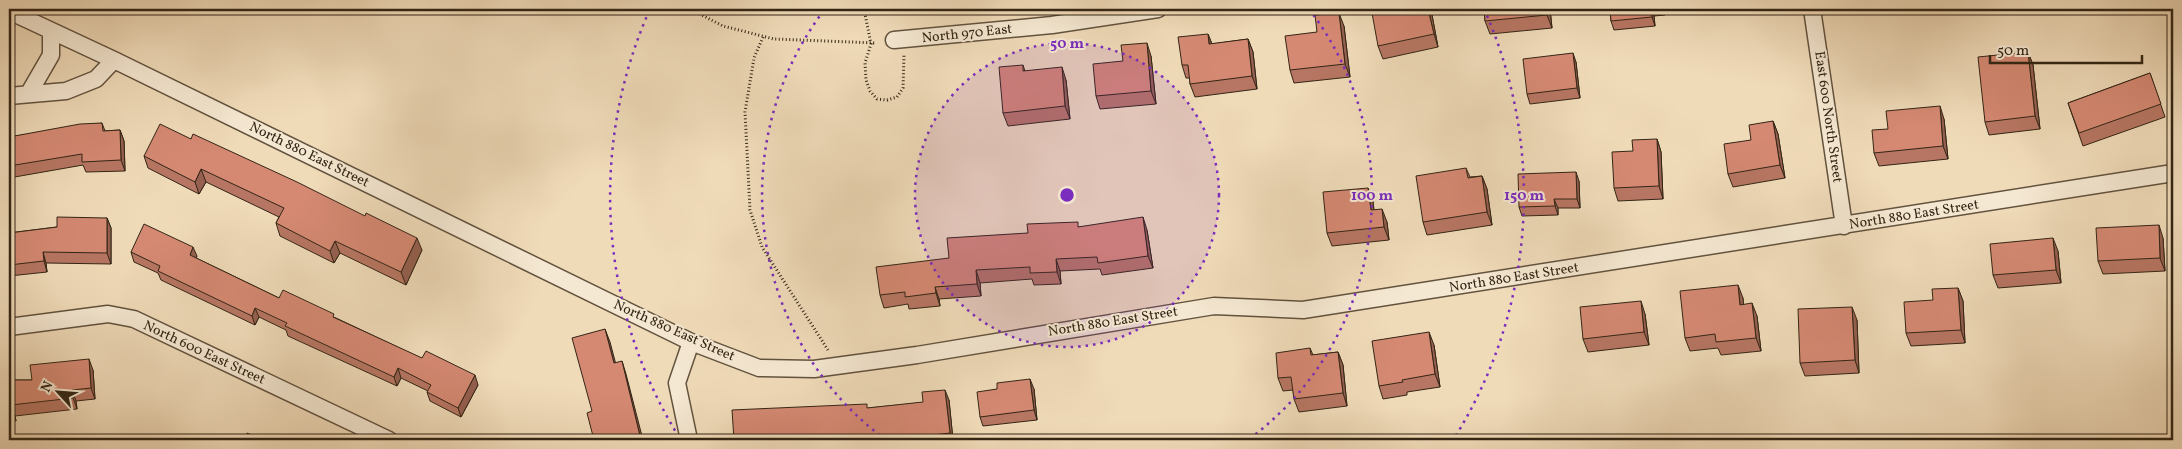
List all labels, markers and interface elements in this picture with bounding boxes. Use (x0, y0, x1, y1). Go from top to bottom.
street label: North 970 East (921, 20, 1013, 48)
scale bar (1990, 32, 2142, 64)
text: 50 m (1050, 34, 1084, 55)
text: 50 m (1997, 41, 2029, 62)
street label: East 600 North Street (1809, 50, 1847, 184)
street label: North 880 East Street (246, 118, 372, 192)
centre of rings (1058, 186, 1076, 204)
text: 100 m (1351, 186, 1394, 207)
text: 150 m (1504, 186, 1544, 207)
street label: North 880 East Street (1848, 195, 1980, 235)
street label: North 880 East Street (1448, 258, 1580, 298)
street label: North 880 East Street (610, 296, 738, 366)
street label: North 880 East Street (1047, 302, 1179, 342)
street label: North 600 East Street (140, 316, 268, 390)
north arrow (32, 366, 82, 416)
text: N (37, 378, 58, 396)

